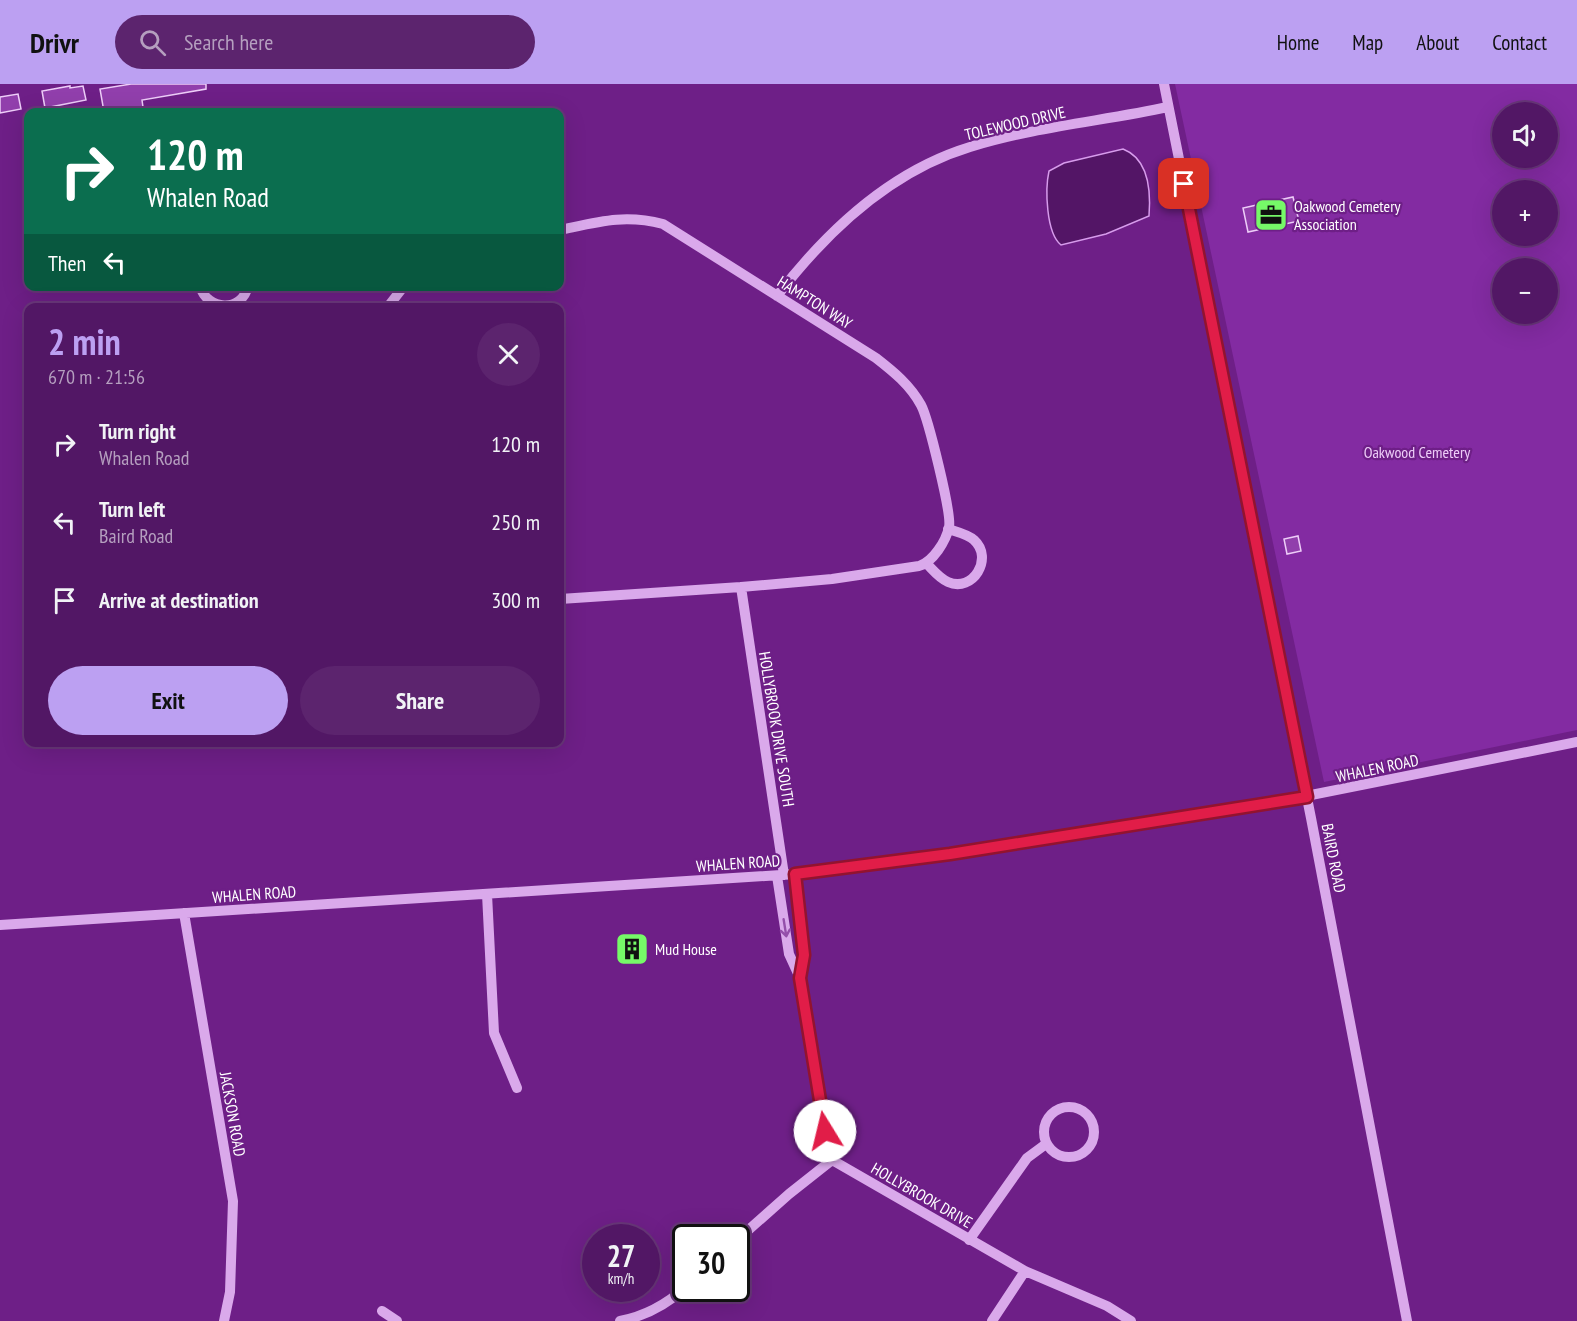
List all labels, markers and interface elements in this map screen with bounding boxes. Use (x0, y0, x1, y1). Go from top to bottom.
search box (115, 15, 535, 69)
text: Drivr (30, 24, 79, 61)
icon: search (136, 26, 169, 59)
text: Search here (184, 28, 273, 56)
text: Home (1277, 29, 1319, 56)
text: Map (1352, 29, 1383, 56)
text: About (1416, 29, 1459, 56)
text: Contact (1492, 29, 1547, 56)
street label: TOLEWOOD DRIVE (963, 102, 1067, 144)
map controls (1492, 102, 1558, 324)
button: sound (1492, 102, 1558, 168)
text: 120 m (147, 127, 244, 182)
icon: right (48, 132, 126, 210)
pin (1158, 158, 1209, 209)
icon: arrive (1167, 167, 1200, 200)
text: Whalen Road (147, 180, 269, 214)
button: + (1492, 180, 1558, 246)
place label: Oakwood Cemetery Association (1294, 196, 1401, 234)
office icon: Oakwood Cemetery Association (1253, 197, 1289, 233)
icon: left (98, 246, 131, 279)
text: Then (48, 249, 86, 277)
button: − (1492, 258, 1558, 324)
street label: HAMPTON WAY (774, 271, 857, 333)
text: 2 min (48, 318, 121, 365)
button: close (477, 323, 540, 386)
text: 670 m · 21:56 (48, 364, 145, 390)
text: Turn right (99, 417, 176, 445)
icon: right (48, 428, 81, 461)
text: 120 m (491, 430, 540, 458)
park label: Oakwood Cemetery (1364, 442, 1470, 462)
text: Whalen Road (99, 445, 189, 471)
text: Turn left (99, 495, 165, 523)
icon: left (48, 506, 81, 539)
text: 250 m (491, 508, 540, 536)
text: Baird Road (99, 523, 173, 549)
icon: arrive (48, 584, 81, 617)
text: Arrive at destination (99, 586, 259, 614)
text: 300 m (491, 586, 540, 614)
street label: HOLLYBROOK DRIVE SOUTH (755, 650, 799, 808)
button: Exit (48, 666, 288, 735)
button: Share (300, 666, 540, 735)
street label: WHALEN ROAD (1334, 749, 1420, 787)
street label: BAIRD ROAD (1318, 822, 1350, 894)
street label: WHALEN ROAD (695, 850, 781, 876)
street label: WHALEN ROAD (211, 881, 297, 907)
one-way arrow (779, 918, 790, 938)
building icon: Mud House (614, 931, 650, 967)
place label: Mud House (655, 939, 717, 959)
street label: JACKSON ROAD (216, 1069, 250, 1158)
position arrow (793, 1099, 857, 1163)
street label: HOLLYBROOK DRIVE (868, 1158, 976, 1232)
speed limit sign: 30 (672, 1224, 750, 1302)
text: 27 (607, 1236, 635, 1275)
text: km/h (608, 1269, 634, 1288)

